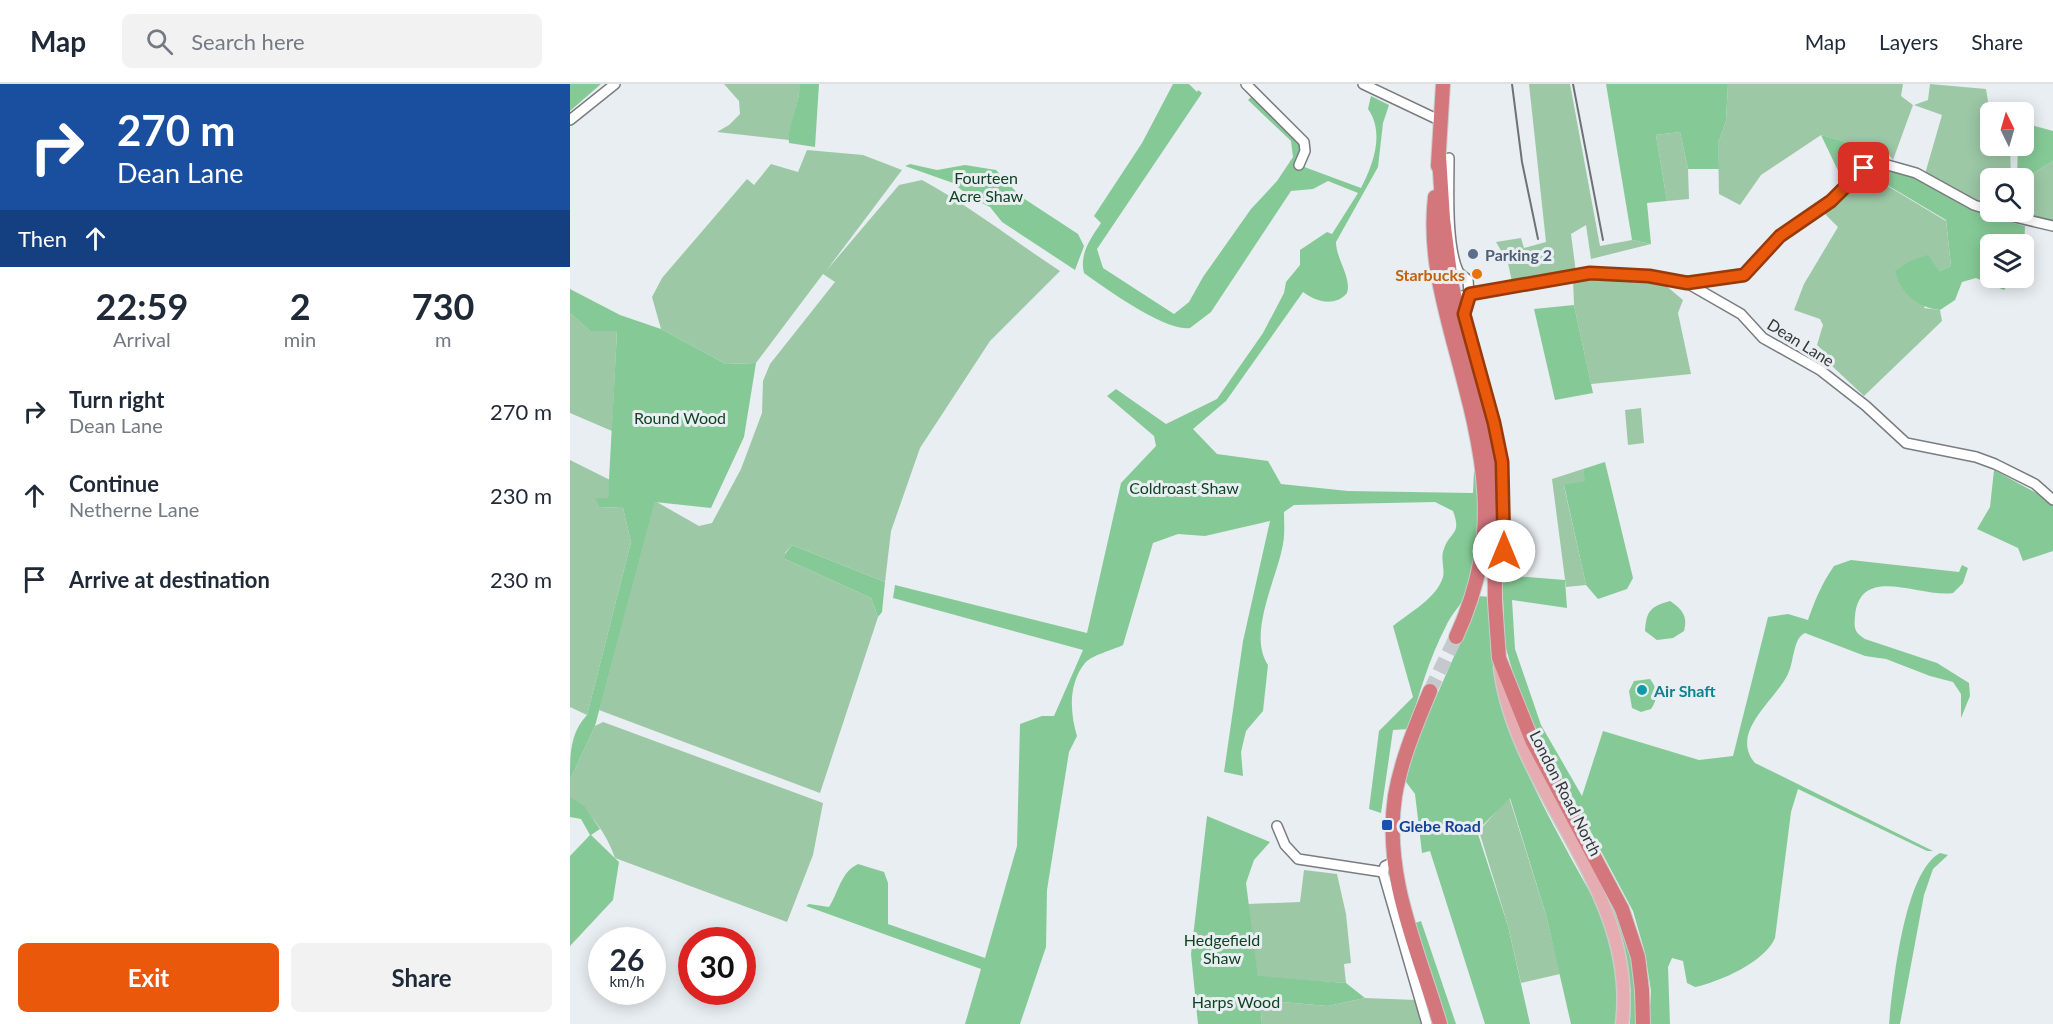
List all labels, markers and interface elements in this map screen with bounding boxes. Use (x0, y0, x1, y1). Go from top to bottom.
search box (122, 14, 542, 68)
text: Map (30, 24, 86, 58)
icon: search (143, 25, 176, 58)
text: Search here (191, 28, 305, 55)
text: Map (1805, 29, 1846, 54)
text: Layers (1879, 29, 1938, 54)
text: Share (1971, 29, 2023, 54)
north arrow (1980, 102, 2034, 156)
map controls (1980, 102, 2034, 288)
text: 270 m (117, 105, 235, 155)
icon: right (18, 108, 96, 186)
pin (1838, 142, 1889, 193)
icon: arrive (1847, 151, 1880, 184)
text: Dean Lane (117, 156, 244, 189)
park label: Fourteen Acre Shaw (949, 168, 1024, 205)
button: search (1980, 168, 2034, 222)
icon: ahead (79, 222, 112, 255)
text: Then (18, 225, 67, 252)
button: layers (1980, 234, 2034, 288)
place label: Parking 2 (1485, 245, 1552, 264)
marker: Parking 2 (1466, 247, 1480, 261)
place label: Starbucks (1395, 265, 1465, 284)
marker: Starbucks (1470, 267, 1484, 281)
text: 22:59 (96, 284, 188, 328)
text: 2 (290, 284, 311, 328)
text: 730 (412, 284, 474, 328)
street label: Dean Lane (1764, 314, 1838, 370)
text: Arrival (113, 327, 171, 351)
text: min (284, 327, 316, 351)
text: m (435, 327, 451, 351)
text: Turn right (69, 386, 164, 413)
icon: right (18, 395, 51, 428)
text: 270 m (490, 398, 552, 425)
park label: Round Wood (634, 408, 726, 427)
text: Dean Lane (69, 413, 163, 437)
text: Continue (69, 470, 159, 497)
park label: Coldroast Shaw (1129, 478, 1239, 497)
icon: ahead (18, 479, 51, 512)
text: 230 m (490, 482, 552, 509)
text: Netherne Lane (69, 497, 199, 521)
position arrow (1472, 519, 1536, 583)
icon: arrive (18, 563, 51, 596)
text: Arrive at destination (69, 566, 270, 593)
text: 230 m (490, 566, 552, 593)
place label: Air Shaft (1653, 681, 1716, 700)
marker: Air Shaft (1635, 683, 1649, 697)
street label: London Road North (1526, 727, 1606, 859)
place label: Glebe Road (1399, 816, 1481, 835)
marker: Glebe Road (1380, 818, 1394, 832)
speed limit sign: 30 (678, 927, 756, 1005)
park label: Hedgefield Shaw (1184, 930, 1260, 967)
text: 26 (610, 941, 644, 977)
button: Exit (18, 943, 279, 1012)
button: Share (291, 943, 552, 1012)
text: km/h (609, 972, 645, 990)
park label: Harps Wood (1192, 992, 1280, 1011)

